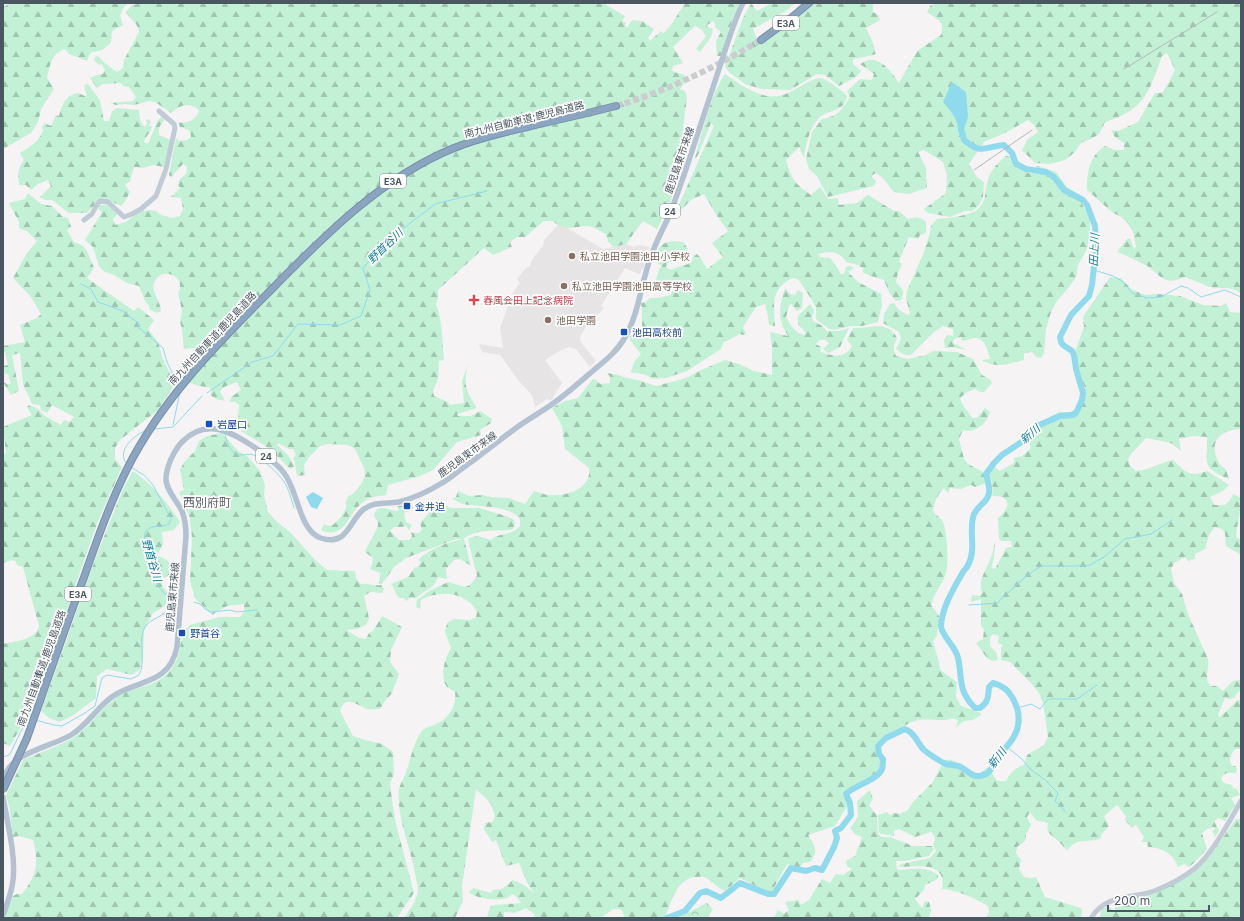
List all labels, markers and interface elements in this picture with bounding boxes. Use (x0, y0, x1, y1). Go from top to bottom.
road number: E3A (773, 16, 799, 30)
street label: 南九州自動車道;鹿児島道路 (463, 98, 585, 140)
street label: 鹿児島東市来線 (662, 125, 696, 195)
road number: E3A (380, 174, 406, 188)
road number: 24 (660, 204, 680, 218)
water label: 野首谷川 (364, 225, 406, 266)
water label: 田上川 (1086, 232, 1102, 267)
place label: 私立池田学園池田小学校 (580, 250, 690, 262)
marker: 私立池田学園池田小学校 (567, 251, 577, 261)
place label: 私立池田学園池田高等学校 (572, 280, 692, 292)
marker: 私立池田学園池田高等学校 (559, 281, 569, 291)
street label: 南九州自動車道;鹿児島道路 (166, 289, 258, 387)
marker: 春風会田上記念病院 (468, 294, 480, 306)
place label: 春風会田上記念病院 (483, 294, 573, 306)
place label: 池田学園 (556, 314, 596, 326)
marker: 池田学園 (543, 315, 553, 325)
place label: 池田高校前 (632, 326, 682, 338)
marker: 池田高校前 (619, 327, 629, 337)
place label: 岩屋口 (217, 418, 247, 430)
marker: 岩屋口 (204, 419, 214, 429)
water label: 新川 (1017, 421, 1044, 446)
street label: 鹿児島東市来線 (435, 429, 499, 479)
road number: 24 (256, 449, 276, 463)
district label: 西別府町 (183, 495, 231, 510)
place label: 金井迫 (415, 500, 445, 512)
marker: 金井迫 (402, 501, 412, 511)
water label: 野首谷川 (139, 537, 165, 584)
street label: 鹿児島東市来線 (163, 562, 181, 632)
road number: E3A (65, 587, 91, 601)
street label: 南九州自動車道;鹿児島道路 (14, 608, 68, 728)
place label: 野首谷 (190, 627, 220, 639)
marker: 野首谷 (177, 628, 187, 638)
water label: 新川 (985, 744, 1010, 771)
scale bar (1108, 887, 1209, 913)
text: 200 m (1114, 893, 1150, 908)

